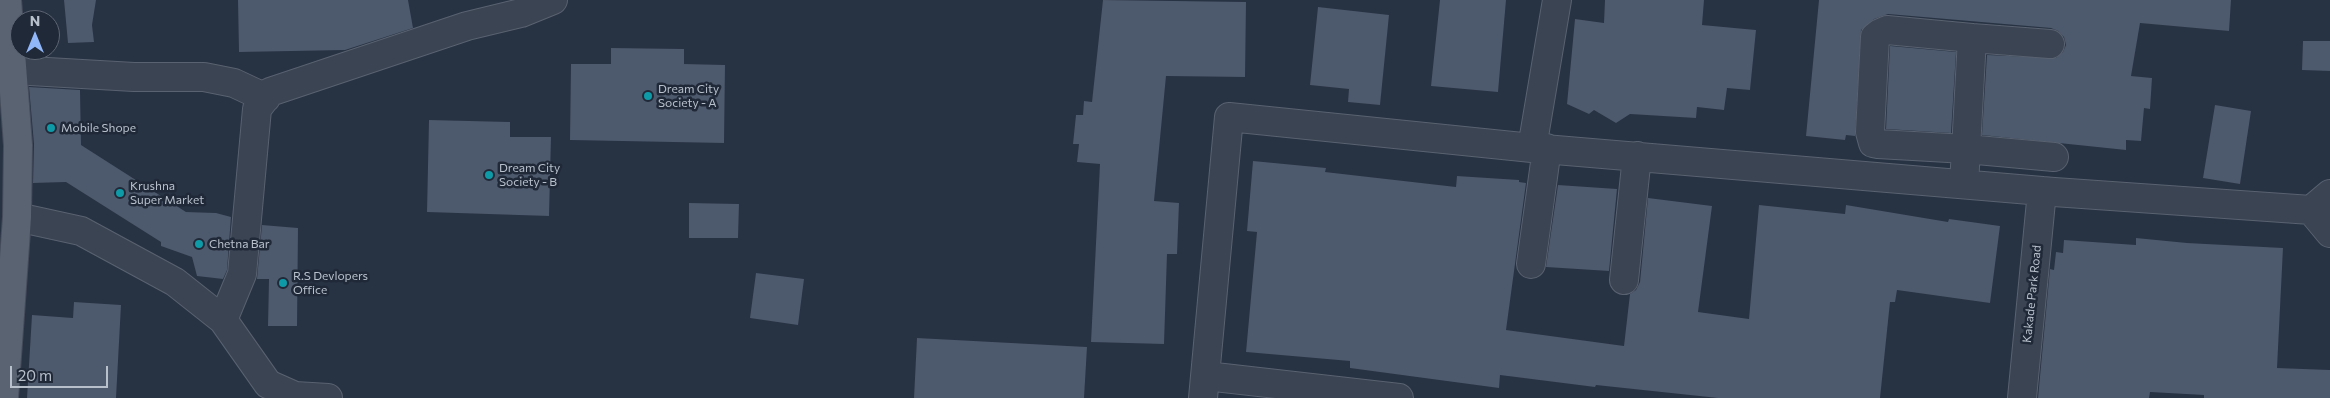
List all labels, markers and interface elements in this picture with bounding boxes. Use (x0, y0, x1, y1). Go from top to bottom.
north arrow (10, 10, 60, 60)
text: N (30, 12, 40, 29)
place label: Dream City Society - A (658, 82, 719, 110)
marker: Dream City Society - A (642, 90, 654, 102)
place label: Mobile Shope (61, 121, 136, 135)
marker: Mobile Shope (45, 122, 57, 134)
place label: Dream City Society - B (499, 161, 560, 189)
marker: Dream City Society - B (483, 169, 495, 181)
place label: Krushna Super Market (130, 179, 204, 207)
marker: Krushna Super Market (114, 187, 126, 199)
place label: Chetna Bar (209, 237, 270, 251)
marker: Chetna Bar (193, 238, 205, 250)
street label: Kakade Park Road (2020, 244, 2044, 344)
place label: R.S Devlopers Office (293, 269, 368, 297)
marker: R.S Devlopers Office (277, 277, 289, 289)
scale bar (12, 356, 110, 388)
text: 20 m (18, 366, 52, 384)

